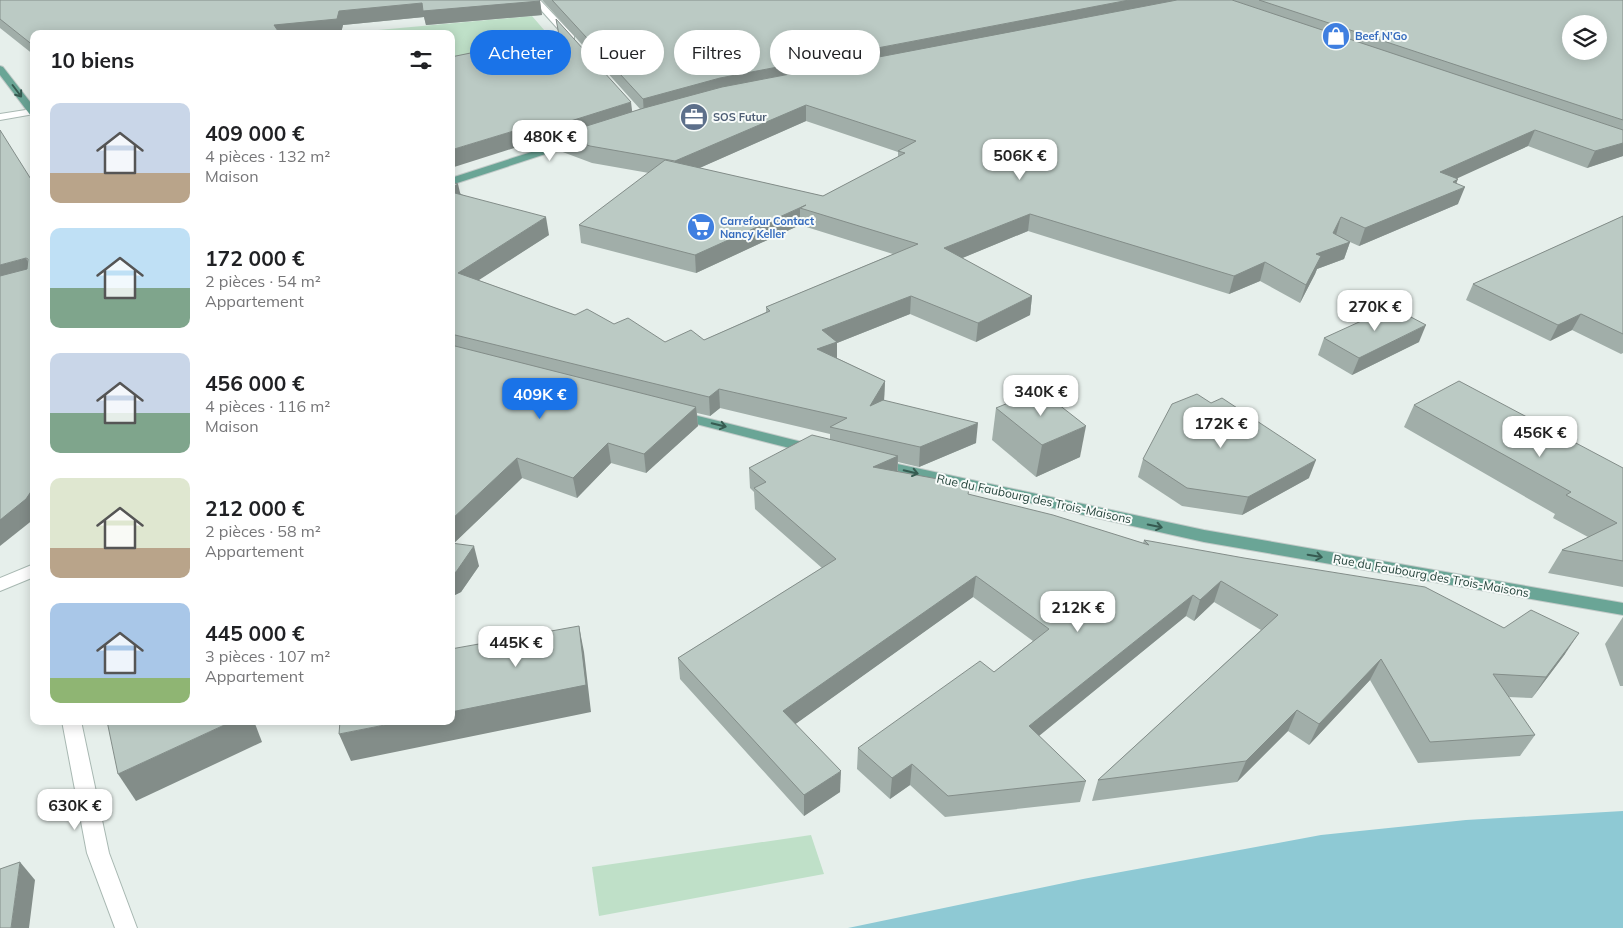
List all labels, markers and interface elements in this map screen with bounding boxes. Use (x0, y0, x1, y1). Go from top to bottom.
map controls (1562, 15, 1607, 60)
button: layers (1562, 15, 1607, 60)
shop icon: Beef N’Go (1321, 21, 1351, 51)
place label: Beef N’Go (1355, 29, 1408, 43)
chip: Acheter (470, 30, 571, 75)
chip: Louer (581, 30, 664, 75)
chip: Filtres (674, 30, 760, 75)
chip: Nouveau (770, 30, 880, 75)
icon: filters (407, 46, 435, 74)
text: 10 biens (50, 47, 134, 73)
one-way arrow (12, 84, 22, 98)
office icon: SOS Futur (679, 102, 709, 132)
place label: SOS Futur (713, 110, 767, 124)
text: 409 000 € (205, 120, 305, 146)
pin: 480K € (509, 120, 591, 162)
icon: home (90, 123, 150, 183)
text: 480K € (523, 126, 577, 146)
pin: 506K € (979, 138, 1061, 181)
text: 506K € (993, 145, 1047, 165)
text: 4 pièces · 132 m² (205, 146, 330, 166)
text: Maison (205, 166, 259, 186)
supermarket icon: Carrefour Contact Nancy Keller (686, 212, 716, 242)
place label: Carrefour Contact Nancy Keller (720, 214, 814, 241)
text: 172 000 € (205, 245, 305, 271)
icon: home (90, 248, 150, 308)
text: 2 pièces · 54 m² (205, 271, 321, 291)
pin: 270K € (1334, 290, 1416, 332)
text: Appartement (205, 291, 304, 311)
text: 270K € (1348, 296, 1402, 316)
text: 456 000 € (205, 370, 305, 396)
icon: home (90, 373, 150, 433)
pin: 340K € (1000, 374, 1082, 417)
pin: 409K € (499, 378, 581, 420)
text: 340K € (1014, 381, 1068, 401)
text: 409K € (513, 384, 567, 404)
text: 4 pièces · 116 m² (205, 396, 330, 416)
pin: 172K € (1180, 406, 1262, 449)
text: 172K € (1194, 413, 1248, 433)
text: Maison (205, 416, 259, 436)
pin: 456K € (1499, 416, 1581, 458)
one-way arrow (711, 421, 727, 430)
text: 456K € (1513, 422, 1567, 442)
one-way arrow (902, 468, 918, 477)
street label: Rue du Faubourg des Trois-Maisons (935, 471, 1133, 527)
text: 212 000 € (205, 495, 305, 521)
icon: home (90, 498, 150, 558)
text: 2 pièces · 58 m² (205, 521, 321, 541)
one-way arrow (1147, 521, 1163, 531)
text: Appartement (205, 541, 304, 561)
one-way arrow (1306, 551, 1322, 561)
street label: Rue du Faubourg des Trois-Maisons (1332, 551, 1530, 600)
pin: 212K € (1037, 590, 1119, 633)
text: 212K € (1051, 597, 1105, 617)
text: 445 000 € (205, 620, 305, 646)
icon: home (90, 623, 150, 683)
pin: 445K € (475, 626, 557, 668)
text: 445K € (489, 632, 543, 652)
text: 3 pièces · 107 m² (205, 646, 330, 666)
text: Appartement (205, 666, 304, 686)
pin: 630K € (34, 788, 116, 831)
text: 630K € (48, 795, 102, 815)

